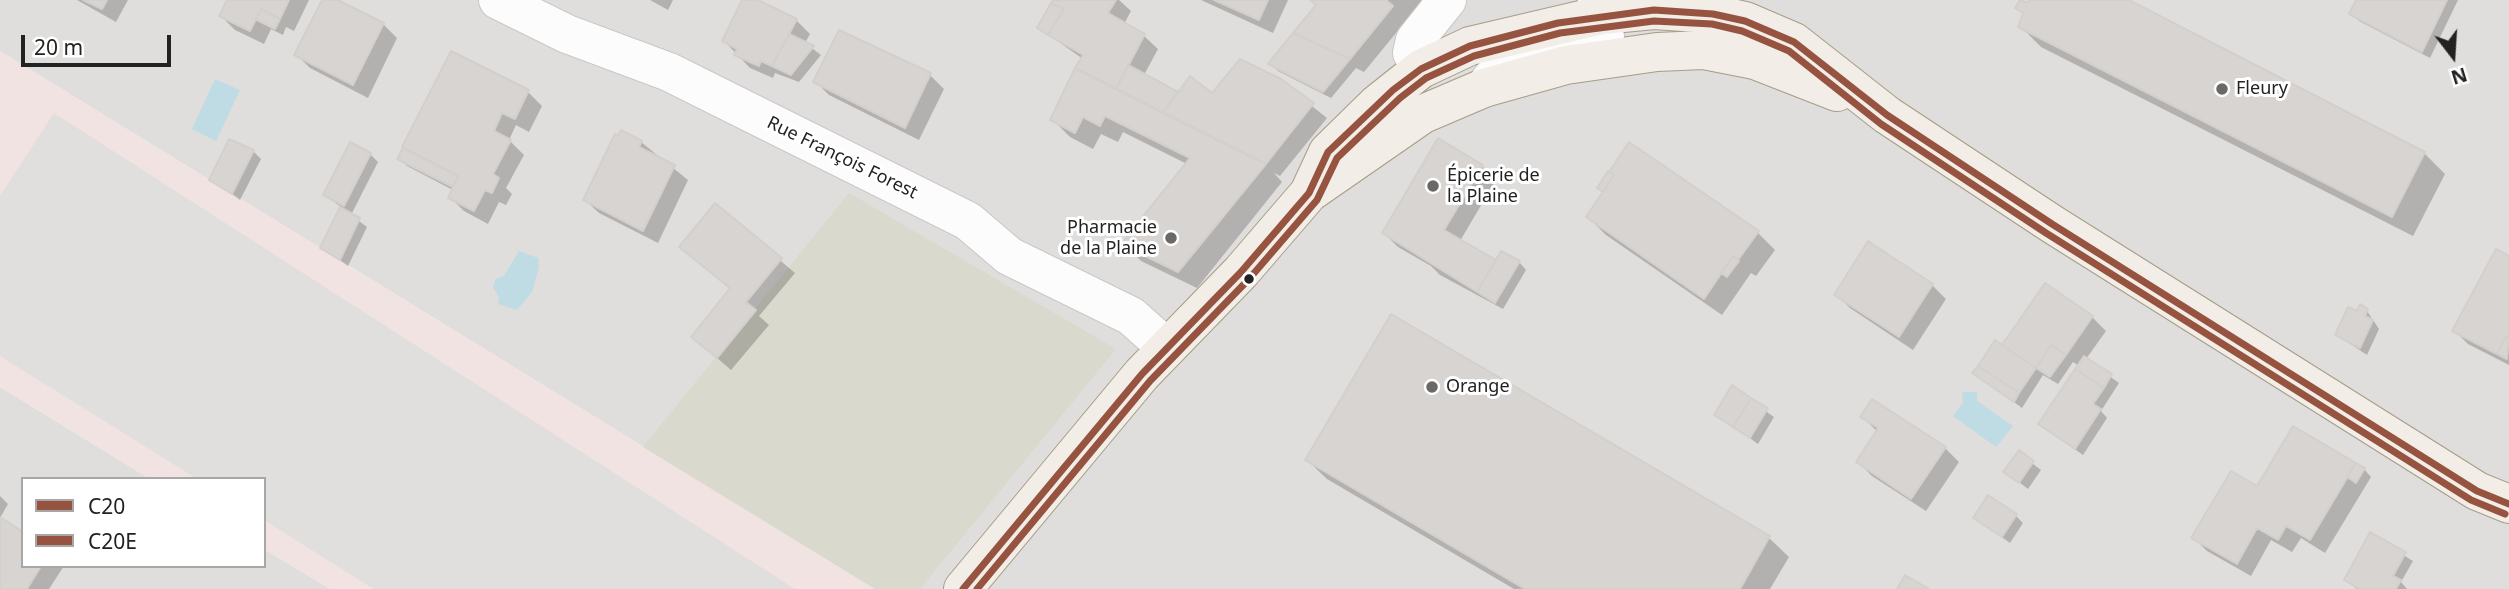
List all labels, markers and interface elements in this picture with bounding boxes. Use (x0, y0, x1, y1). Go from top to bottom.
scale bar (24, 21, 175, 65)
north arrow (2418, 21, 2488, 91)
text: 20 m (34, 33, 83, 61)
text: N (2448, 61, 2470, 91)
place label: Fleury (2236, 78, 2288, 100)
marker: Fleury (2214, 81, 2230, 97)
street label: Rue François Forest (763, 112, 921, 204)
place label: Épicerie de la Plaine (1447, 165, 1540, 208)
marker: Épicerie de la Plaine (1425, 178, 1441, 194)
place label: Pharmacie de la Plaine (1060, 217, 1157, 260)
marker: Pharmacie de la Plaine (1163, 230, 1179, 246)
unlabelled marker (1242, 272, 1256, 286)
place label: Orange (1446, 376, 1510, 398)
marker: Orange (1424, 379, 1440, 395)
legend (21, 477, 266, 568)
text: C20 (88, 492, 125, 520)
text: C20E (88, 527, 137, 555)

